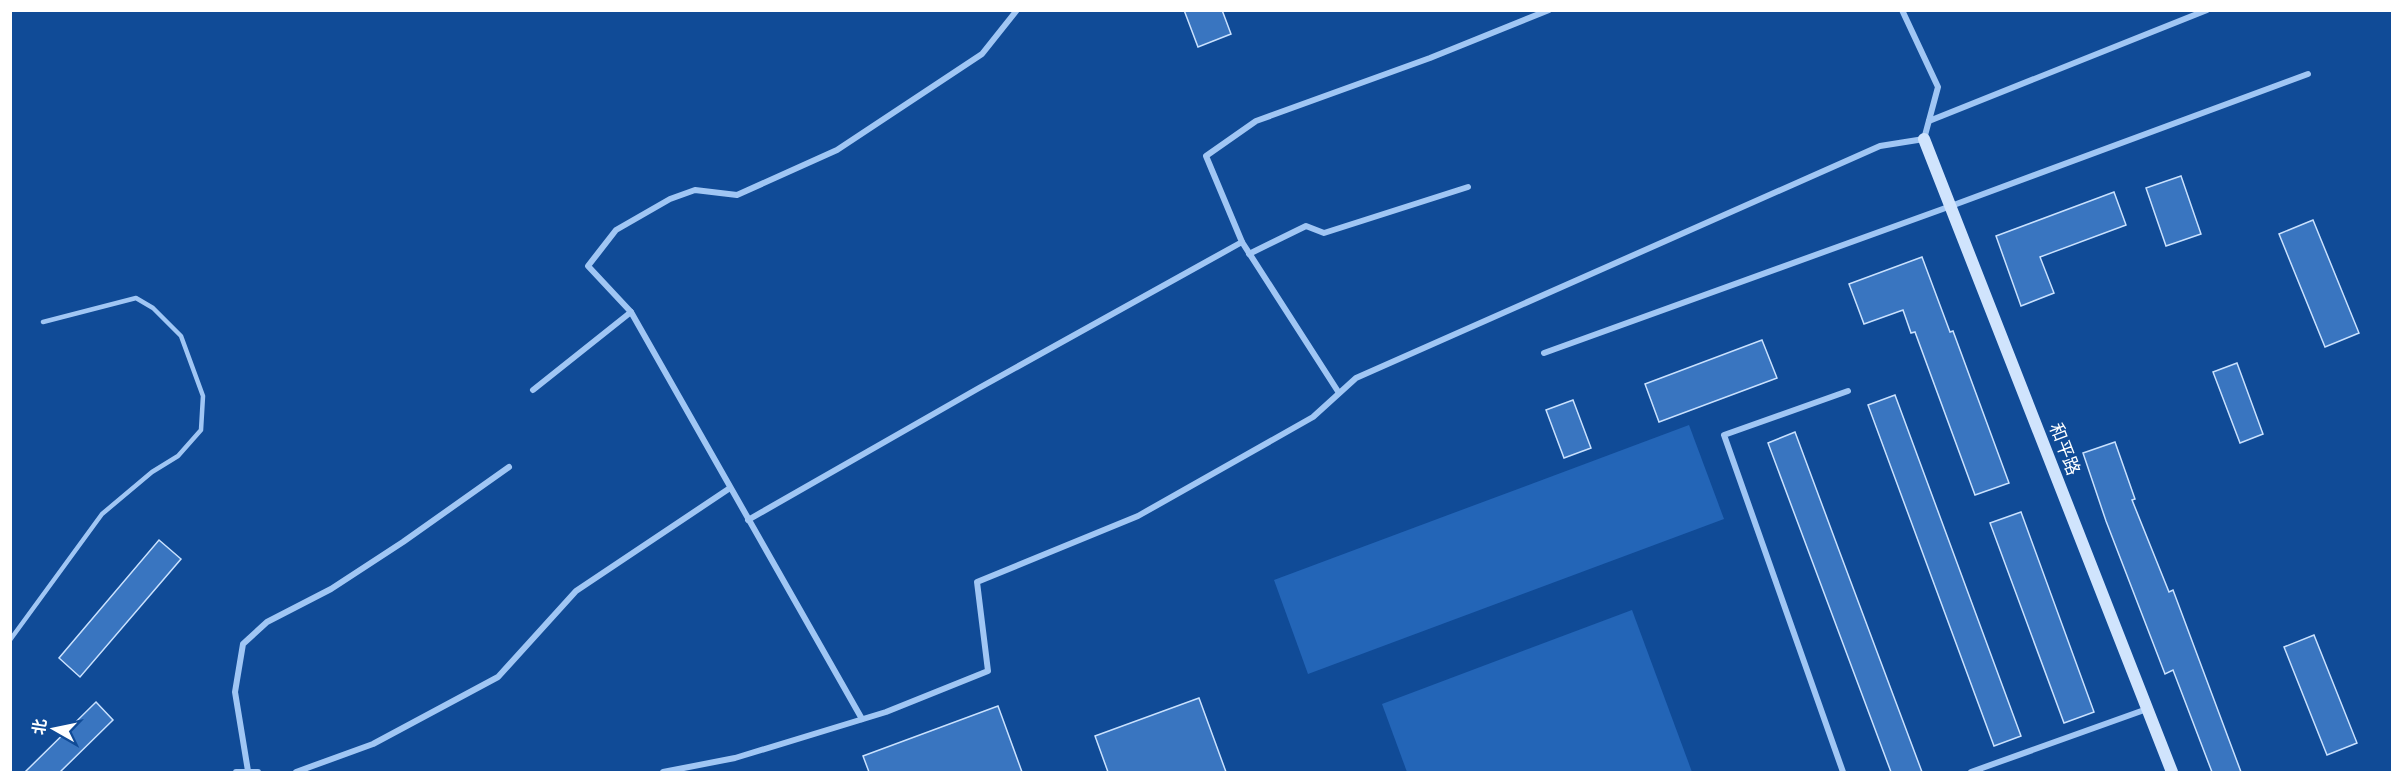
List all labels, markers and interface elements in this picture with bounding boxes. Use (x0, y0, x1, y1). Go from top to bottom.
street label: 和平路 (2045, 420, 2085, 478)
north arrow (24, 699, 84, 759)
text: 北 (28, 717, 50, 736)

